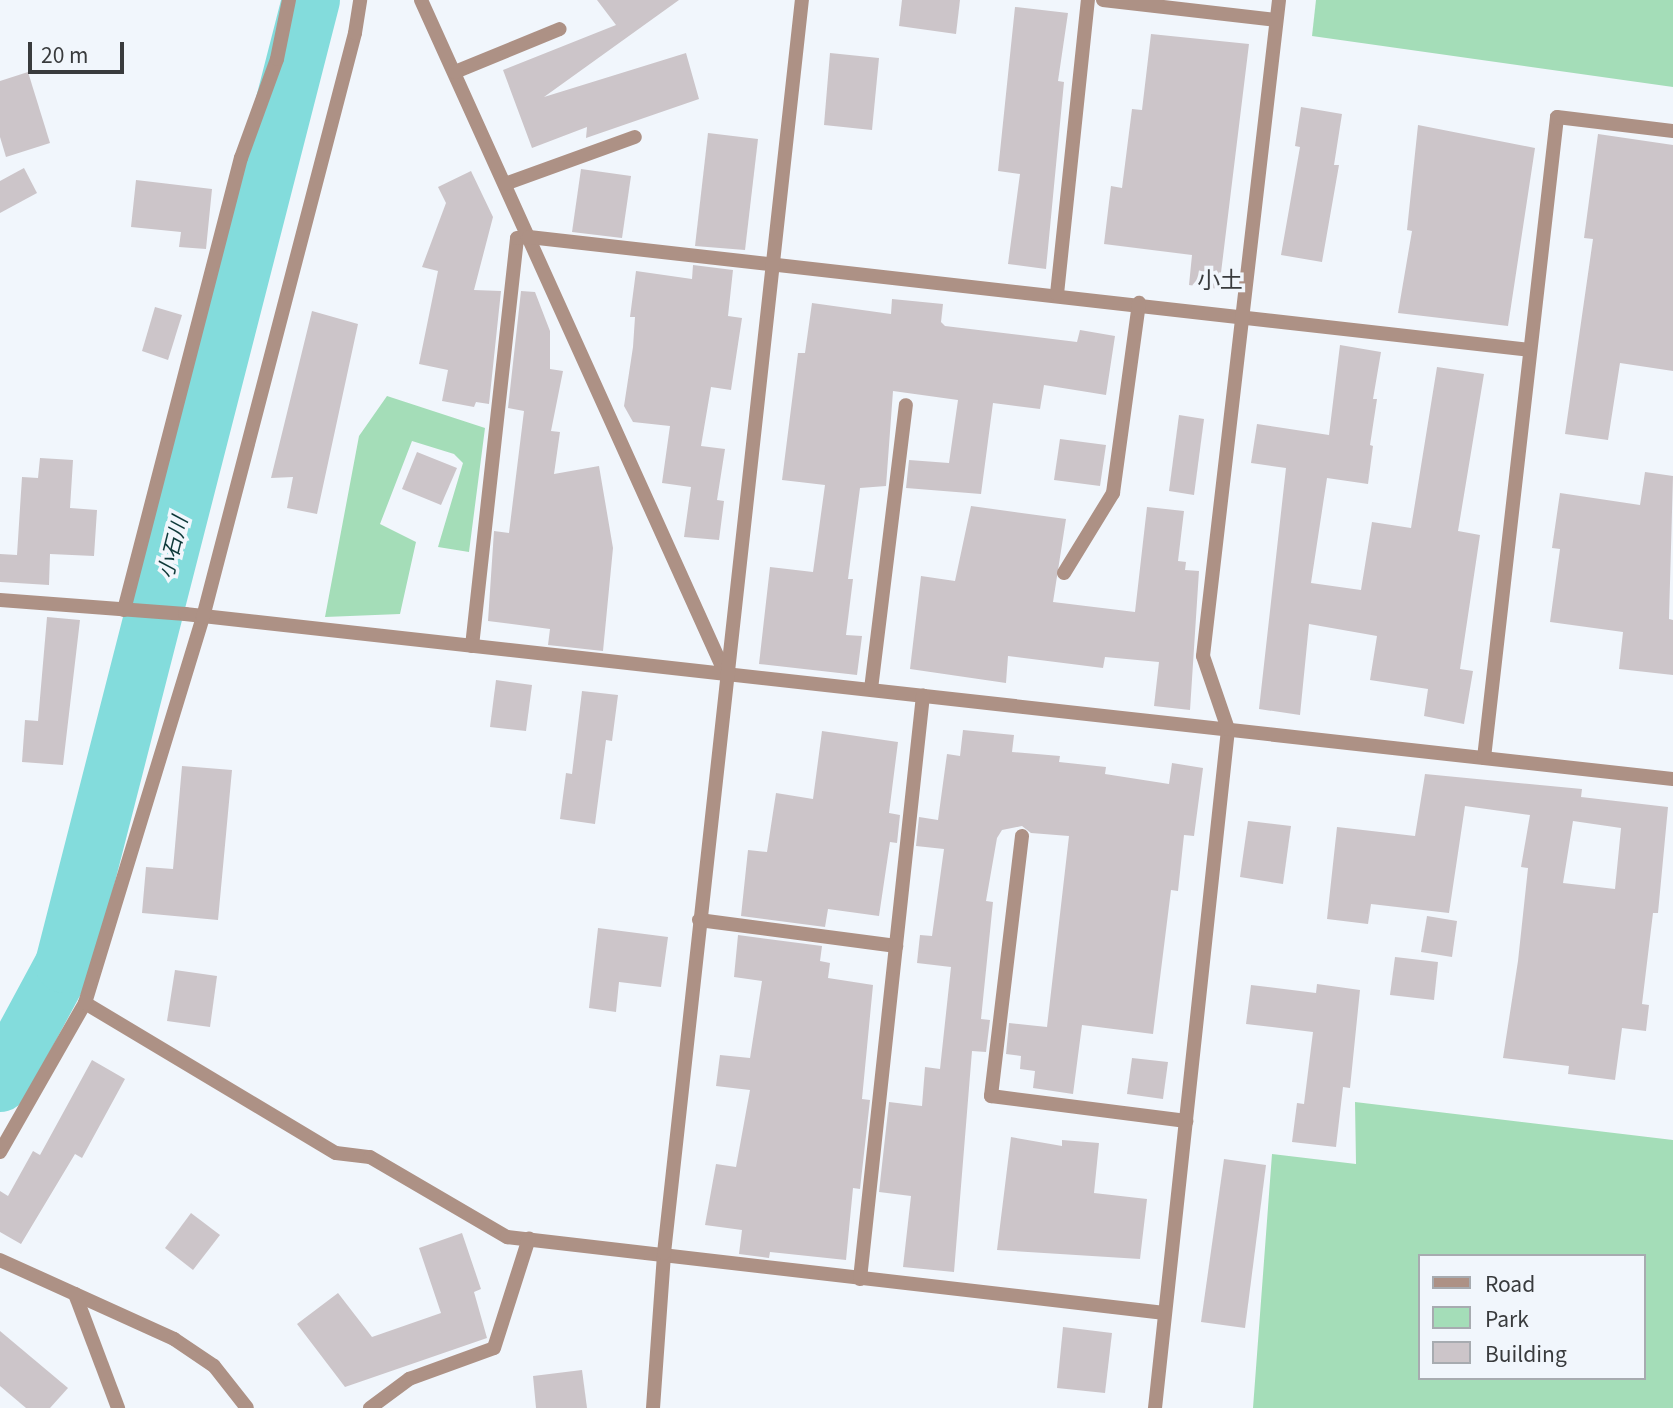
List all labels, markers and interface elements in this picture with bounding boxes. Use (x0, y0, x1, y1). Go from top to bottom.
scale bar (32, 28, 128, 72)
text: 20 m (41, 39, 88, 69)
district label: 小土 (1197, 264, 1243, 292)
water label: 小石川 (151, 513, 191, 581)
legend (1418, 1254, 1645, 1380)
text: Road (1485, 1268, 1535, 1298)
text: Park (1485, 1303, 1529, 1333)
text: Building (1485, 1338, 1567, 1368)

